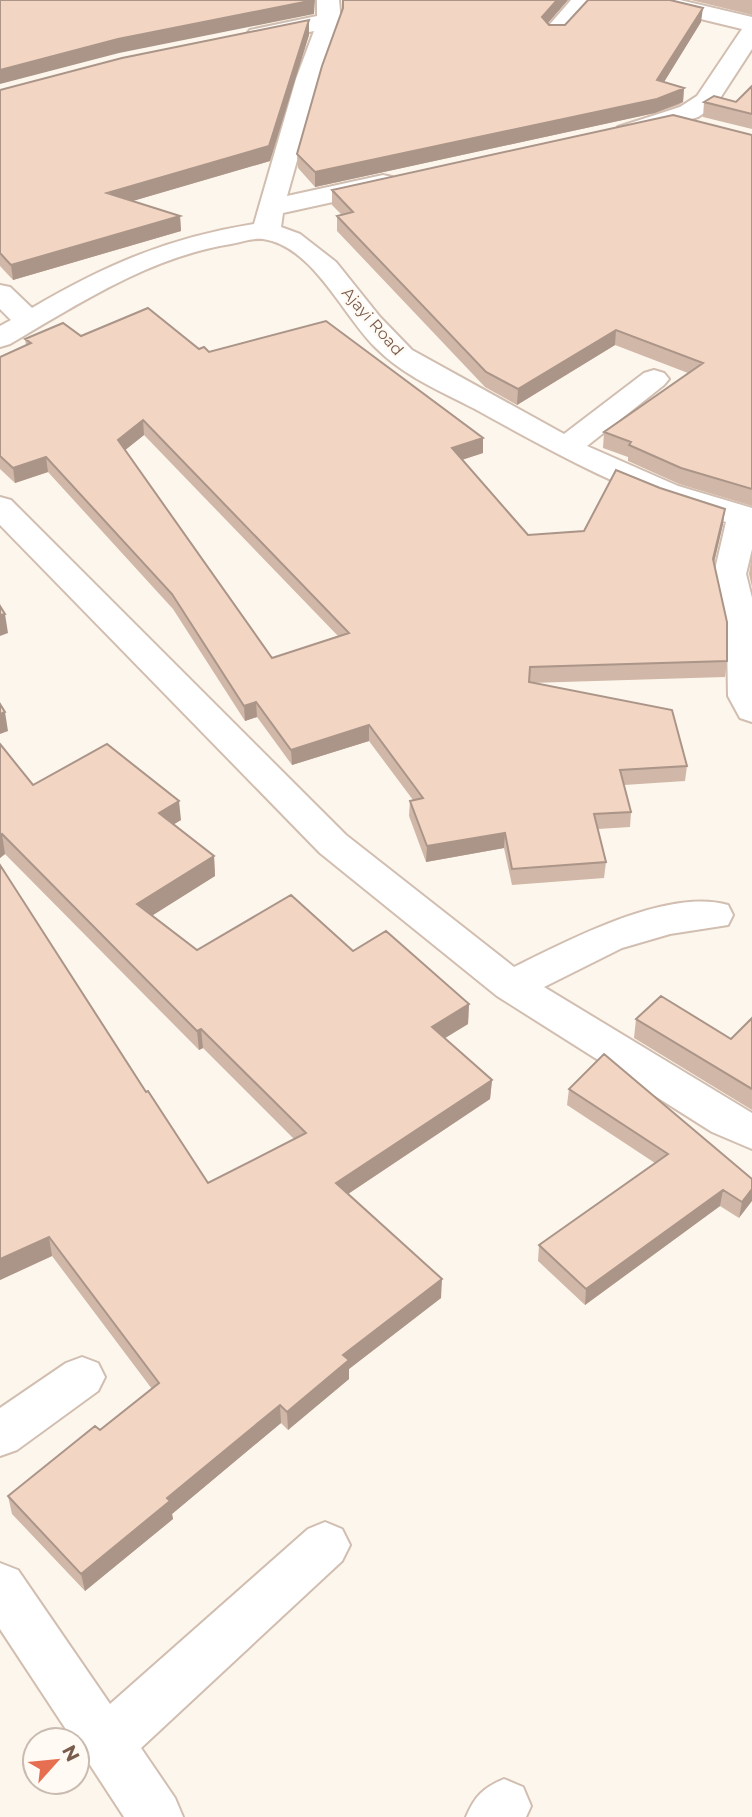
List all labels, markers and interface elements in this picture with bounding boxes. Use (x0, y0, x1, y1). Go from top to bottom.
street label: Ajayi Road (338, 283, 407, 359)
north arrow (21, 1726, 91, 1796)
text: N (57, 1741, 84, 1766)

